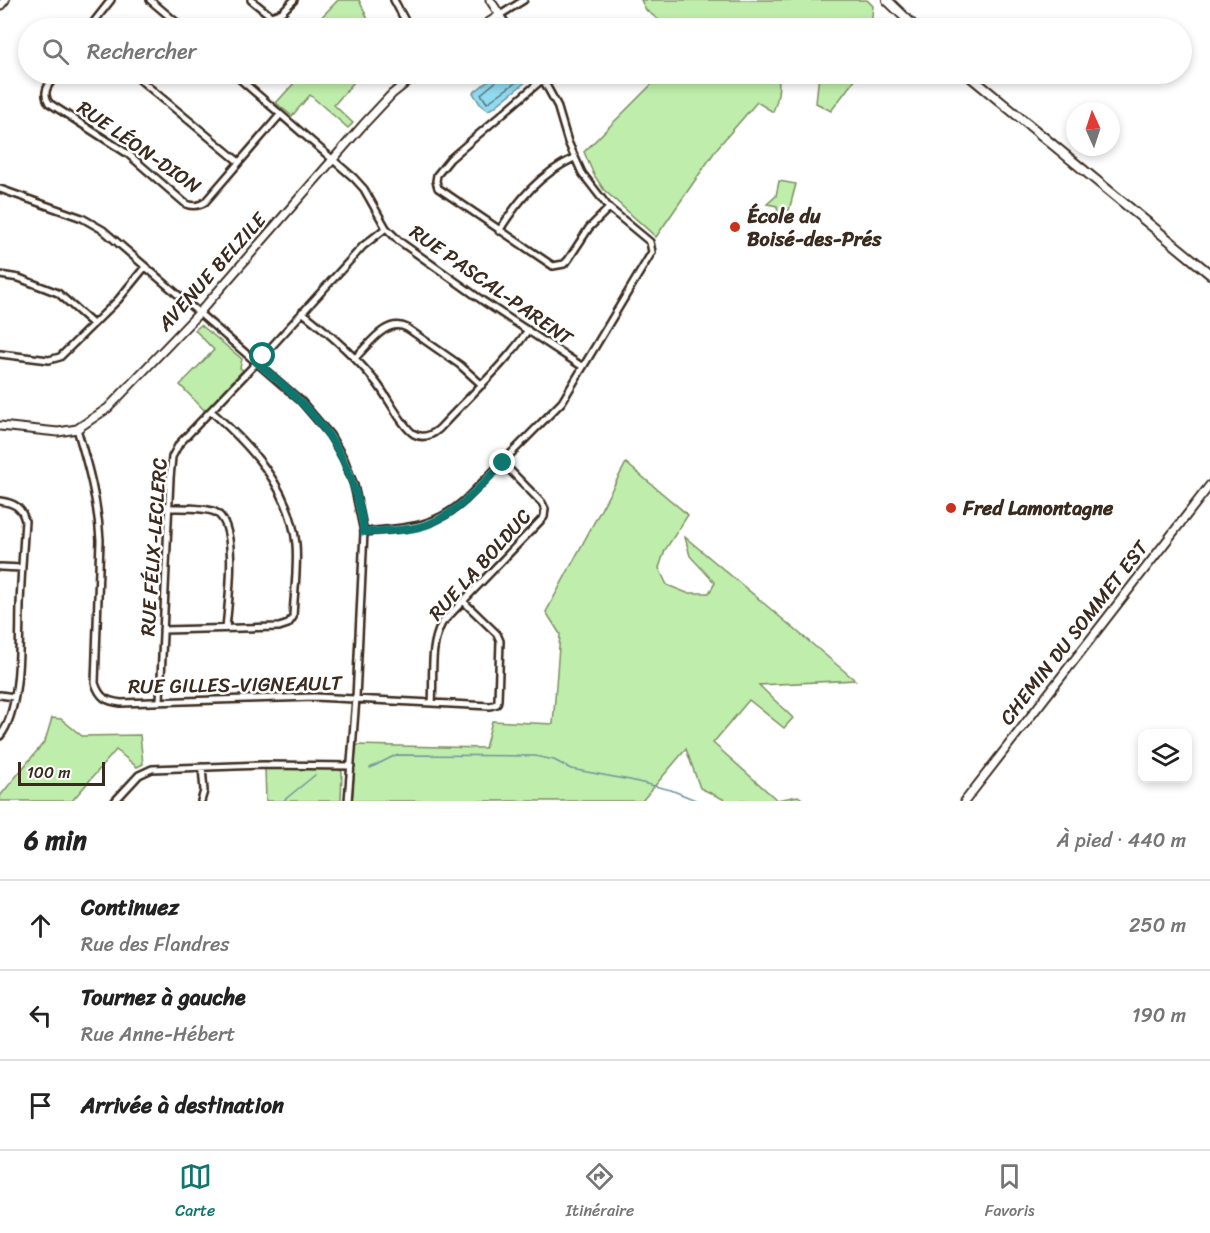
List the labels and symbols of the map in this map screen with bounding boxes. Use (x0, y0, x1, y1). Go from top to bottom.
street label: RUE LÉON-DION (69, 91, 209, 203)
north arrow (1066, 102, 1120, 156)
place label: École du Boisé-des-Prés (747, 199, 882, 257)
street label: AVENUE BELZILE (148, 203, 277, 340)
street label: RUE PASCAL-PARENT (402, 215, 581, 355)
marker: École du Boisé-des-Prés (728, 220, 742, 234)
route start (249, 342, 275, 368)
route end (489, 449, 515, 475)
street label: RUE FÉLIX-LECLERC (130, 457, 178, 637)
place label: Fred Lamontagne (962, 491, 1114, 526)
street label: RUE LA BOLDUC (420, 501, 540, 629)
marker: Fred Lamontagne (944, 501, 958, 515)
street label: CHEMIN DU SOMMET EST (990, 532, 1158, 733)
street label: RUE GILLES-VIGNEAULT (128, 666, 344, 704)
scale bar (18, 759, 105, 786)

